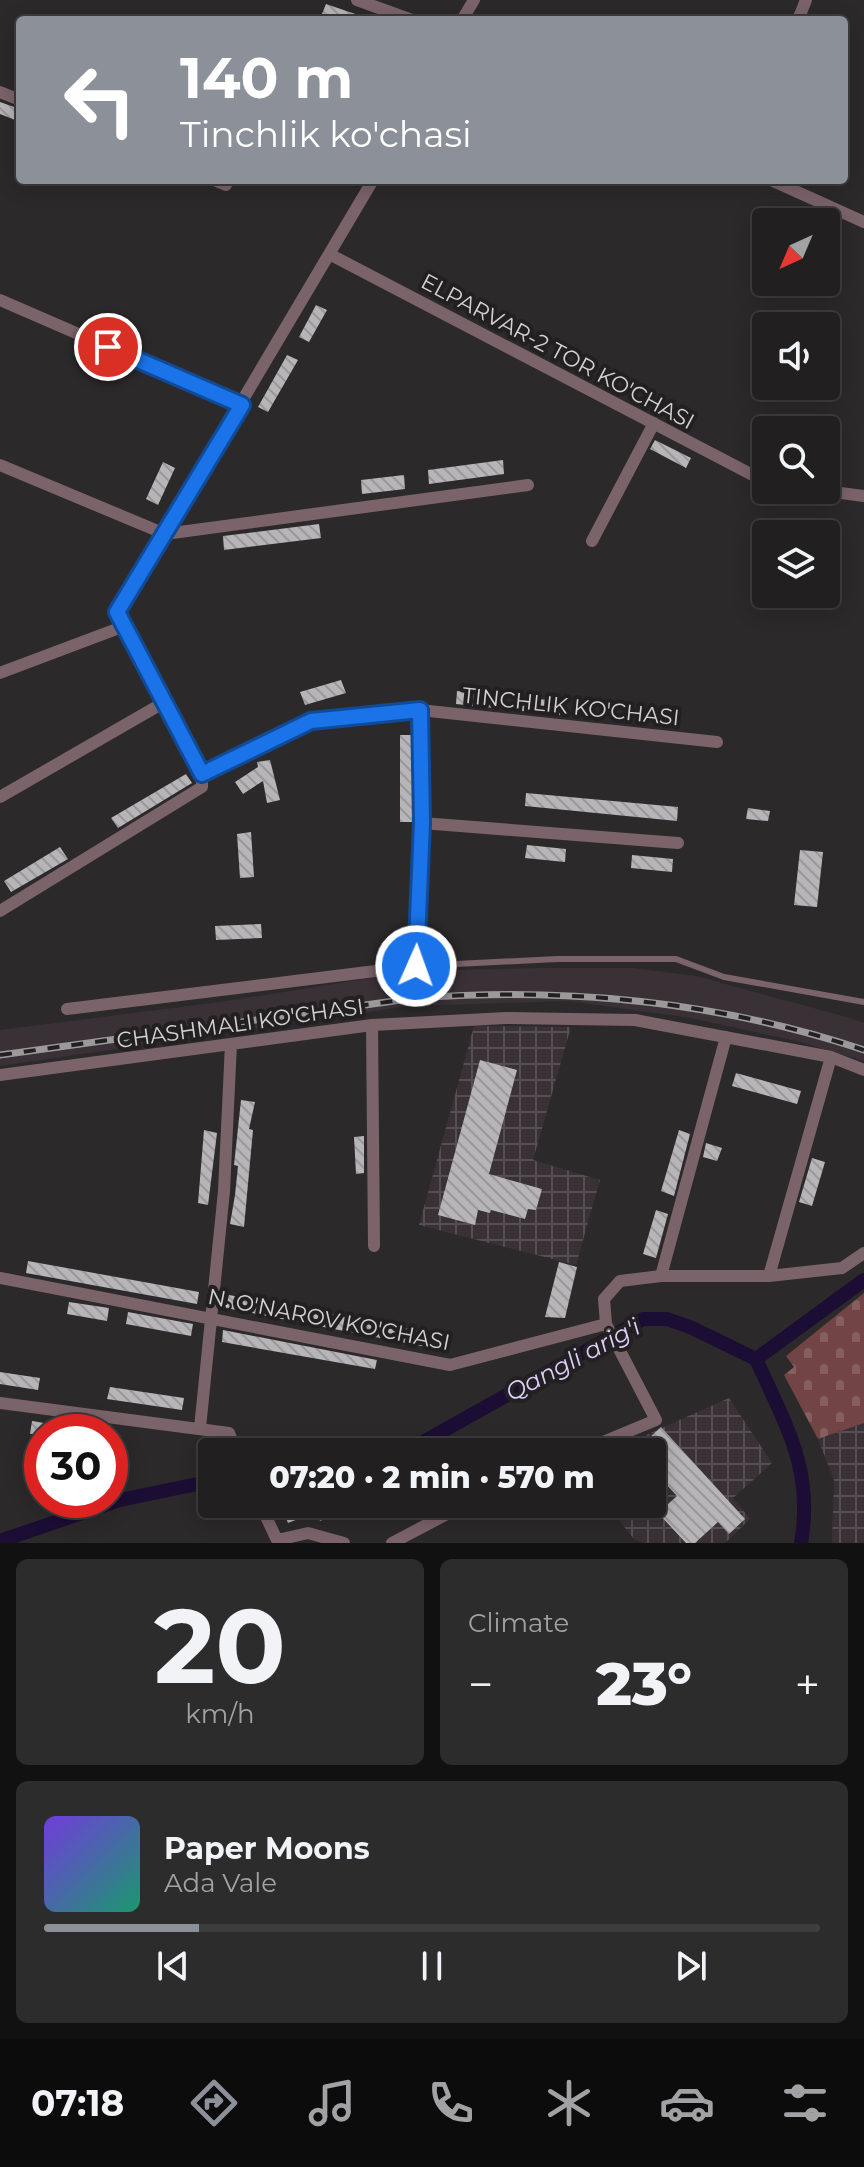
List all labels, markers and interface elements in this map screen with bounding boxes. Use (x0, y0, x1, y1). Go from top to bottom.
text: 140 m (180, 44, 353, 112)
icon: left (48, 48, 152, 152)
text: Tinchlik ko'chasi (180, 112, 472, 156)
north arrow (752, 208, 840, 296)
map controls (752, 208, 840, 608)
street label: ELPARVAR-2 TOR KO'CHASI (416, 268, 699, 435)
button: sound (752, 312, 840, 400)
pin (74, 313, 142, 381)
icon: arrive (86, 325, 130, 369)
button: search (752, 416, 840, 504)
button: layers (752, 520, 840, 608)
street label: TINCHLIK KO'CHASI (461, 682, 681, 731)
position arrow (374, 924, 458, 1008)
street label: CHASHMALI KO'CHASI (115, 993, 365, 1054)
street label: N. O'NAROV KO'CHASI (206, 1283, 452, 1356)
water label: Qangli arig'i (501, 1312, 645, 1407)
speed limit sign: 30 (24, 1414, 128, 1518)
text: 07:20 · 2 min · 570 m (269, 1459, 595, 1496)
text: 20 (154, 1582, 286, 1709)
text: Climate (468, 1607, 569, 1639)
text: 23° (596, 1647, 692, 1720)
text: − (468, 1657, 493, 1711)
text: + (795, 1657, 820, 1711)
text: km/h (185, 1698, 255, 1730)
text: Paper Moons (164, 1830, 370, 1867)
text: Ada Vale (164, 1867, 277, 1899)
icon: previous (151, 1944, 195, 1988)
icon: pause (410, 1944, 454, 1988)
icon: next (669, 1944, 713, 1988)
icon: directions (186, 2075, 242, 2131)
icon: music (304, 2075, 360, 2131)
icon: phone (423, 2075, 479, 2131)
icon: climate (541, 2075, 597, 2131)
icon: car (659, 2075, 715, 2131)
icon: filters (777, 2075, 833, 2131)
text: 07:18 (31, 2081, 124, 2125)

